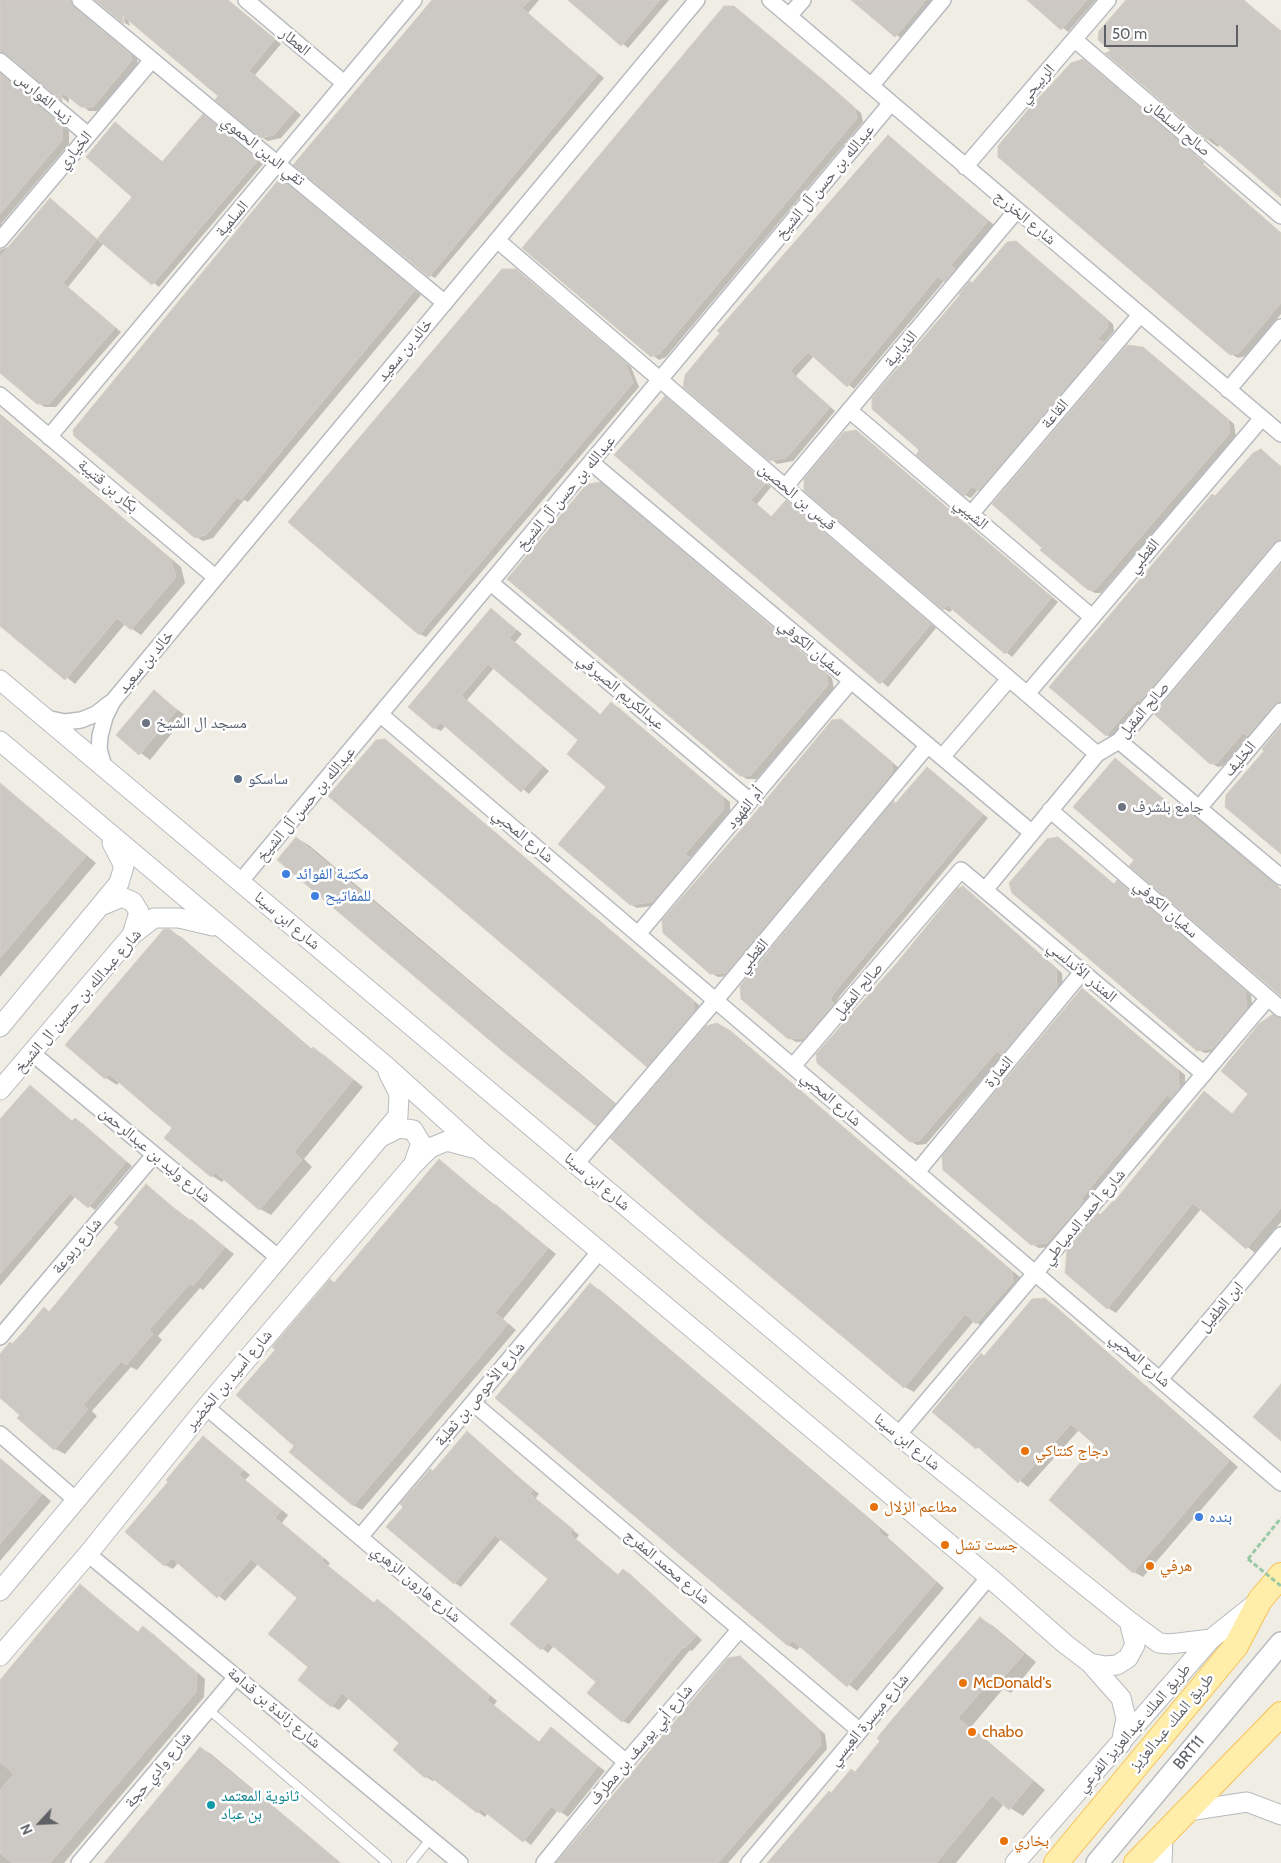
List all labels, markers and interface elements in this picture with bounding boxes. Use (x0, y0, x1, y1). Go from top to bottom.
scale bar (1106, 15, 1240, 47)
street label: العطار (276, 24, 314, 60)
text: 50 m (1112, 25, 1147, 43)
street label: الربيحي (1015, 61, 1059, 107)
street label: زيد الفوارس (11, 68, 77, 128)
street label: صالح السلطان (1141, 95, 1215, 161)
street label: تقي الدين الحموي (218, 112, 308, 190)
street label: عبدالله بن حسن آل الشيخ (771, 120, 879, 244)
street label: الخياري (54, 127, 96, 173)
street label: شارع الخزرج (990, 187, 1060, 249)
street label: السلمية (211, 197, 253, 241)
street label: خالد بن سعيد (373, 314, 437, 386)
street label: الذيابية (880, 327, 922, 371)
street label: القاعة (1037, 395, 1073, 433)
street label: عبدالله بن حسن آل الشيخ (512, 431, 620, 555)
street label: بكار بن قتيبة (74, 455, 142, 517)
street label: قيس بن الحصين (754, 459, 840, 535)
street label: الشيبي (950, 494, 992, 534)
street label: القطبي (1124, 535, 1164, 577)
street label: سفيان الكوفي (774, 615, 848, 681)
street label: خالد بن سعيد (114, 626, 178, 698)
street label: عبدالكريم الصيرفي (573, 650, 669, 734)
street label: صالح المقبل (1114, 678, 1174, 742)
place label: مسجد ال الشيخ (156, 713, 247, 733)
marker: مسجد ال الشيخ (140, 717, 152, 729)
street label: الخليف (1220, 737, 1260, 781)
street label: عبدالله بن حسن آل الشيخ (252, 742, 360, 866)
place label: ساسكو (248, 769, 288, 789)
marker: ساسكو (232, 773, 244, 785)
street label: أم الفهود (722, 783, 768, 833)
place label: جامع بلشرف (1132, 797, 1204, 817)
marker: جامع بلشرف (1116, 801, 1128, 813)
street label: شارع المحبي (488, 805, 558, 867)
place label: مكتبة الفوائد (296, 864, 369, 884)
marker: مكتبة الفوائد (280, 868, 292, 880)
street label: سفيان الكوفي (1130, 876, 1202, 942)
place label: للمفاتيح (325, 886, 371, 906)
street label: شارع ابن سينا (250, 888, 324, 954)
marker: للمفاتيح (309, 890, 321, 902)
street label: شارع عبدالله بن حسين ال الشيخ (10, 925, 146, 1077)
street label: القطبي (733, 935, 773, 977)
street label: المنذر الأندلسي (1043, 937, 1121, 1007)
street label: صالح المقبل (829, 959, 887, 1023)
street label: النمارة (980, 1052, 1018, 1092)
street label: شارع المحبي (797, 1067, 865, 1131)
street label: شارع وليد بن عبدالرحمن (95, 1103, 215, 1207)
street label: شارع ابن سينا (560, 1149, 634, 1215)
street label: شارع أحمد الدمياطي (1038, 1165, 1130, 1269)
street label: شارع ربوعة (48, 1214, 106, 1278)
street label: ابن الطفيل (1194, 1278, 1248, 1336)
street label: شارع أسيد بن الخضير (181, 1326, 277, 1434)
street label: شارع المحبي (1106, 1328, 1174, 1392)
street label: شارع الأحوص بن ثعلبة (431, 1338, 529, 1450)
street label: شارع ابن سينا (870, 1409, 944, 1475)
place label: دجاج كنتاكي (1035, 1441, 1108, 1461)
marker: دجاج كنتاكي (1019, 1445, 1031, 1457)
place label: مطاعم الزلال (884, 1497, 957, 1517)
marker: مطاعم الزلال (868, 1501, 880, 1513)
place label: بنده (1209, 1507, 1232, 1527)
marker: بنده (1193, 1511, 1205, 1523)
street label: شارع محمد المفرج (620, 1525, 714, 1609)
place label: جست تشل (955, 1535, 1018, 1555)
marker: جست تشل (939, 1539, 951, 1551)
street label: شارع هارون الزهري (367, 1541, 465, 1627)
place label: هرفي (1160, 1556, 1192, 1576)
marker: هرفي (1144, 1560, 1156, 1572)
street label: طريق الملك عبدالعزيز الفرعي (1073, 1660, 1195, 1796)
street label: شارع زائدة بن قدامة (223, 1663, 325, 1753)
street label: طريق الملك عبدالعزيز (1125, 1669, 1219, 1775)
street label: شارع ميسرة العبسي (825, 1670, 913, 1770)
place label: McDonald's (973, 1673, 1052, 1693)
marker: McDonald's (957, 1677, 969, 1689)
street label: شارع أبي يوسف بن مطرف (585, 1681, 697, 1809)
place label: chabo (982, 1722, 1023, 1742)
marker: chabo (966, 1726, 978, 1738)
street label: شارع وادي حجة (121, 1728, 195, 1812)
street label: BRT11 (1169, 1732, 1209, 1774)
place label: ثانوية المعتمد بن عباد (221, 1786, 299, 1824)
north arrow (15, 1798, 65, 1848)
marker: ثانوية المعتمد بن عباد (205, 1799, 217, 1811)
text: N (16, 1821, 37, 1838)
place label: بخاري (1014, 1831, 1049, 1851)
marker: بخاري (998, 1835, 1010, 1847)

